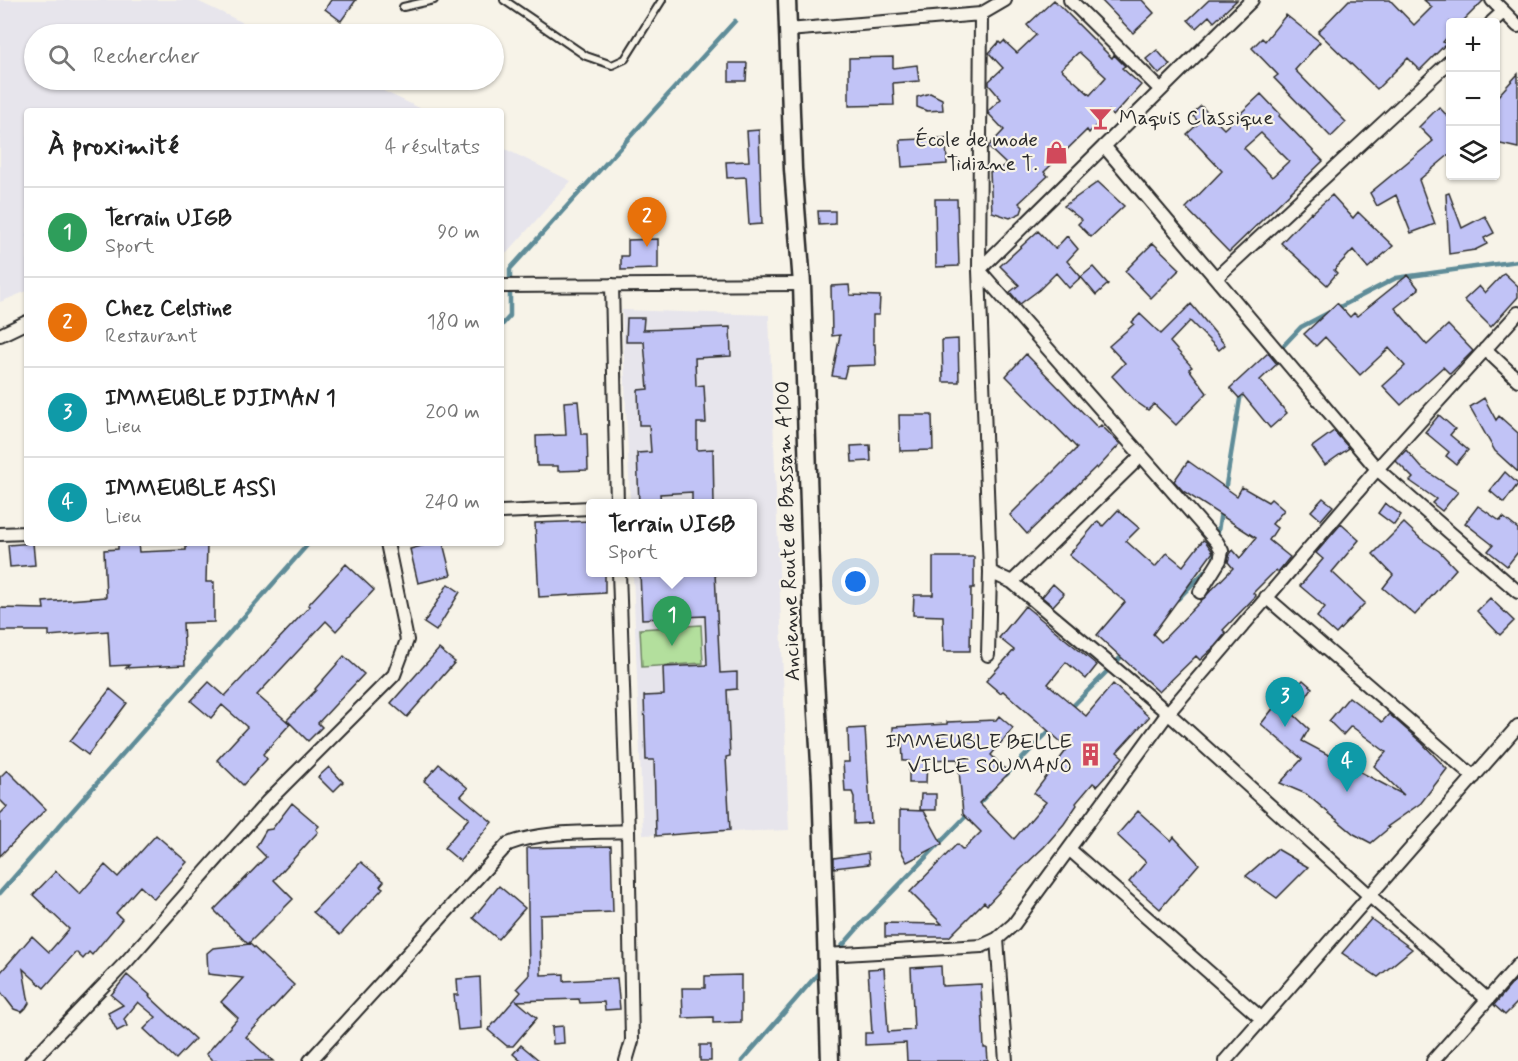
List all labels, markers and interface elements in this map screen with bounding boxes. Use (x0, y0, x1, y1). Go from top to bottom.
map controls (1446, 18, 1500, 180)
button: + (1446, 18, 1500, 72)
search box (24, 24, 504, 90)
icon: search (45, 41, 78, 74)
text: Rechercher (93, 43, 200, 71)
button: − (1446, 72, 1500, 126)
place label: Maquis Classique (1119, 104, 1274, 132)
bar icon: Maquis Classique (1088, 105, 1114, 131)
place label: École de mode Tidiane T. (915, 126, 1038, 178)
button: layers (1446, 126, 1500, 180)
text: À proximité (48, 130, 179, 164)
text: 4 résultats (385, 134, 480, 161)
shop icon: École de mode Tidiane T. (1043, 139, 1069, 165)
pin: 2 (628, 198, 666, 247)
text: Terrain UIGB (105, 205, 232, 233)
text: 1 (63, 219, 72, 246)
text: 90 m (437, 219, 480, 246)
text: Sport (105, 233, 154, 260)
text: Chez Celstine (105, 295, 232, 323)
text: 2 (63, 309, 72, 336)
text: 180 m (427, 309, 480, 336)
text: Restaurant (105, 323, 198, 350)
street label: Ancienne Route de Bassam A100 (769, 380, 807, 682)
text: IMMEUBLE DJIMAN 1 (105, 385, 336, 413)
text: 3 (63, 399, 72, 426)
text: 200 m (425, 399, 480, 426)
text: Lieu (105, 413, 142, 440)
text: IMMEUBLE ASSI (105, 475, 276, 503)
text: 4 (62, 489, 73, 516)
text: 240 m (425, 489, 480, 516)
popup (586, 499, 757, 577)
text: Lieu (105, 503, 142, 530)
text: Terrain UIGB (608, 511, 735, 539)
text: Sport (608, 539, 658, 566)
your location (841, 567, 870, 596)
pin: 1 (652, 596, 692, 646)
pin: 3 (1266, 678, 1304, 727)
place label: IMMEUBLE BELLE VILLE SOUMANO (885, 728, 1072, 780)
building icon: IMMEUBLE BELLE VILLE SOUMANO (1077, 741, 1103, 767)
pin: 4 (1328, 742, 1366, 792)

